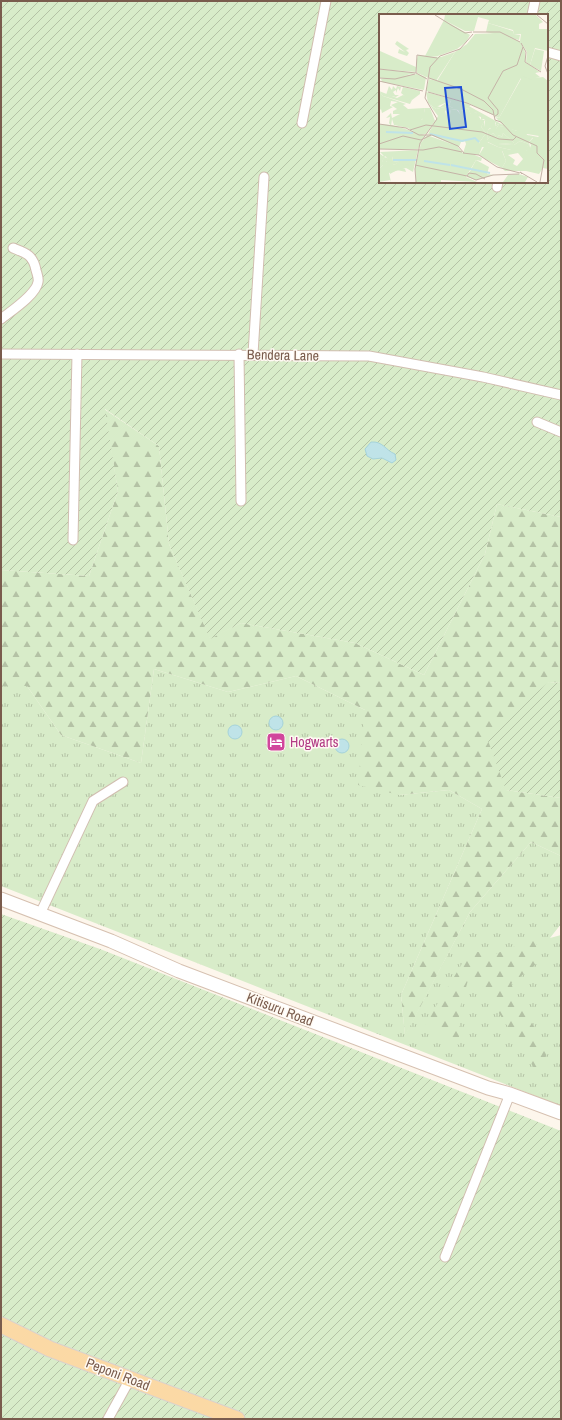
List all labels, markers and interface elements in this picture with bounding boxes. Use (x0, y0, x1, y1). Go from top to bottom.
inset map (379, 14, 548, 183)
street label: Bendera Lane (247, 345, 319, 365)
hotel icon: Hogwarts (265, 731, 287, 753)
place label: Hogwarts (290, 733, 339, 751)
street label: Kitisuru Road (244, 988, 316, 1030)
street label: Peponi Road (83, 1354, 153, 1394)

